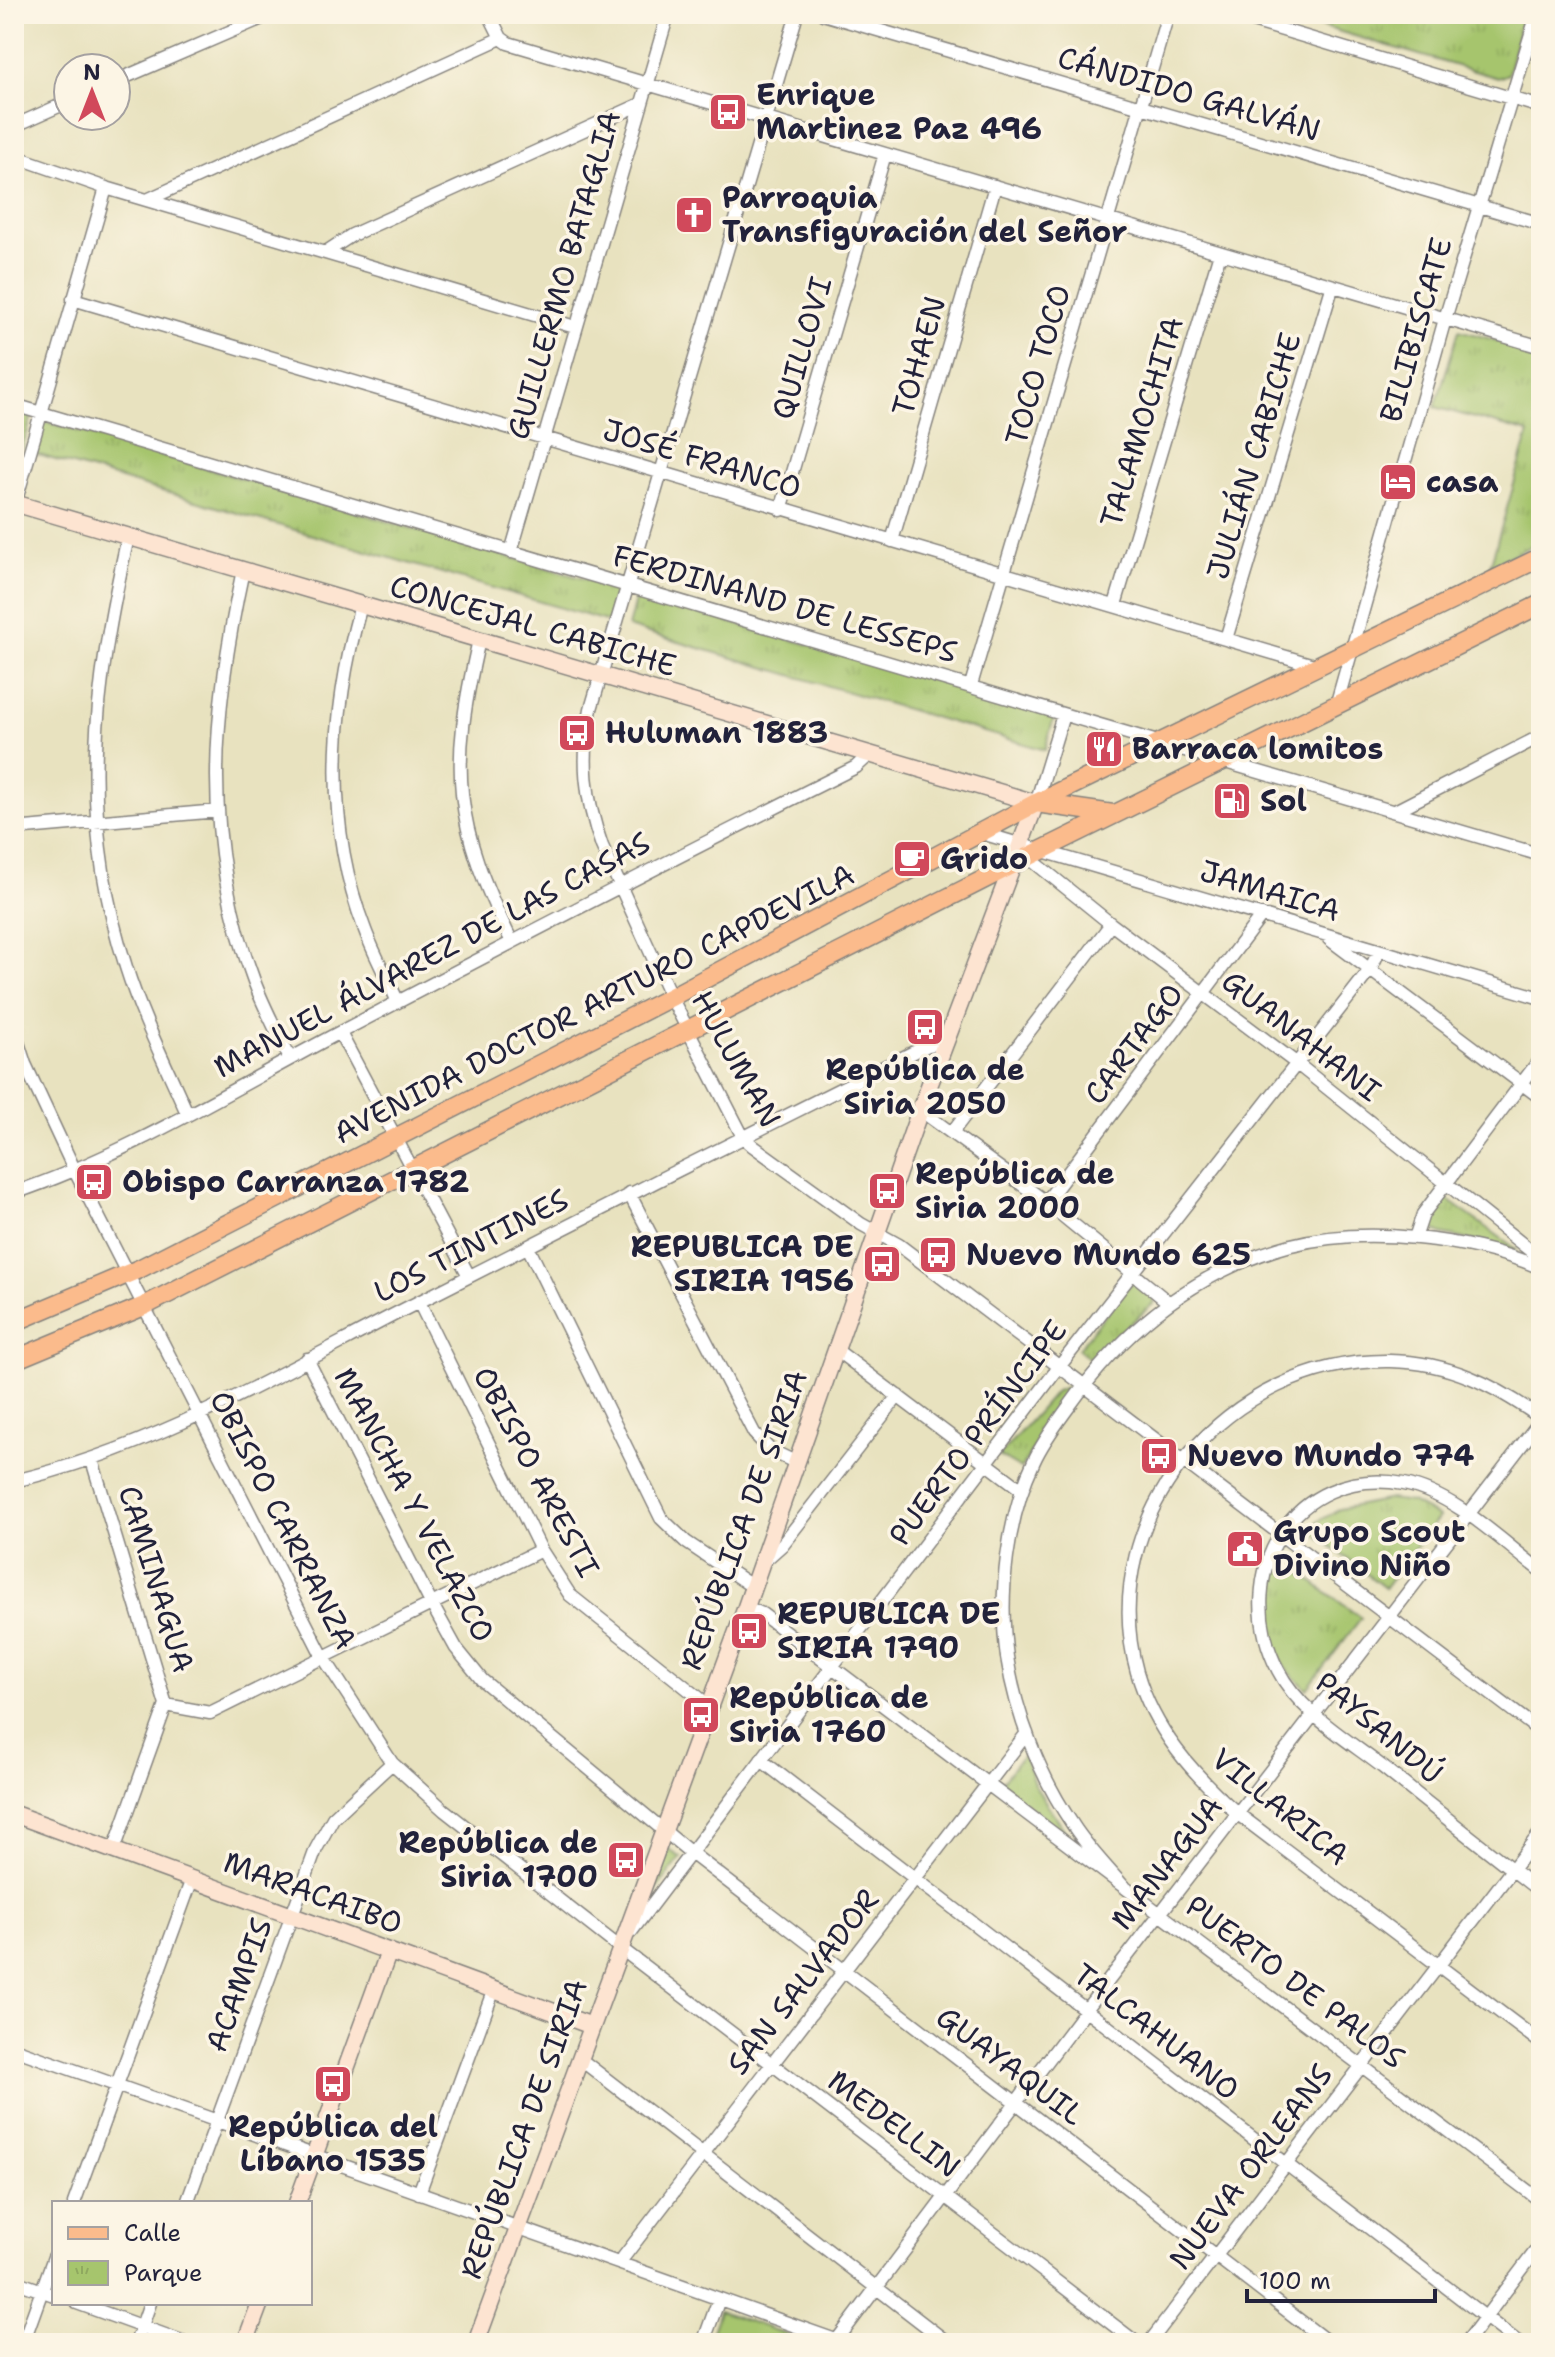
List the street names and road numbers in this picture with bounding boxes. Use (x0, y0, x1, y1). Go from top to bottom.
street label: CÁNDIDO GALVÁN (1053, 36, 1325, 151)
street label: GUILLERMO BATAGLIA (497, 106, 630, 444)
street label: BILIBISCATE (1370, 233, 1461, 427)
street label: QUILLOVI (762, 272, 841, 424)
street label: TOCO TOCO (995, 280, 1080, 450)
street label: TOHAEN (882, 291, 955, 420)
street label: TALAMOCHITA (1090, 312, 1193, 532)
street label: JULIÁN CABICHE (1197, 327, 1311, 584)
street label: JOSÉ FRANCO (598, 409, 806, 508)
street label: FERDINAND DE LESSEPS (608, 535, 962, 672)
street label: CONCEJAL CABICHE (385, 565, 681, 686)
street label: MANUEL ÁLVAREZ DE LAS CASAS (207, 822, 657, 1087)
street label: JAMAICA (1195, 850, 1345, 931)
street label: AVENIDA DOCTOR ARTURO CAPDEVILA (326, 854, 861, 1153)
street label: GUANAHANI (1213, 961, 1389, 1111)
street label: CARTAGO (1075, 975, 1193, 1112)
street label: HULUMAN (682, 983, 791, 1135)
street label: LOS TINTINES (367, 1179, 575, 1312)
street label: PUERTO PRÍNCIPE (879, 1311, 1076, 1554)
street label: OBISPO ARESTI (464, 1359, 609, 1584)
street label: MANCHA Y VELAZCO (325, 1360, 504, 1649)
street label: REPÚBLICA DE SIRIA (670, 1364, 817, 1675)
street label: OBISPO CARRANZA (200, 1383, 367, 1656)
street label: CAMINAGUA (109, 1480, 204, 1677)
street label: PAYSANDÚ (1307, 1662, 1452, 1793)
street label: VILLARICA (1203, 1738, 1358, 1875)
street label: MANAGUA (1101, 1787, 1232, 1938)
street label: MARACAIBO (218, 1841, 408, 1944)
street label: SAN SALVADOR (717, 1880, 888, 2083)
street label: PUERTO DE PALOS (1177, 1885, 1413, 2078)
street label: ACAMPIS (195, 1912, 282, 2057)
street label: TALCAHUANO (1065, 1954, 1248, 2109)
street label: REPÚBLICA DE SIRIA (450, 1973, 597, 2284)
street label: GUAYAQUIL (928, 1996, 1093, 2135)
street label: NUEVA ORLEANS (1160, 2055, 1342, 2278)
street label: MEDELLIN (820, 2060, 969, 2187)

